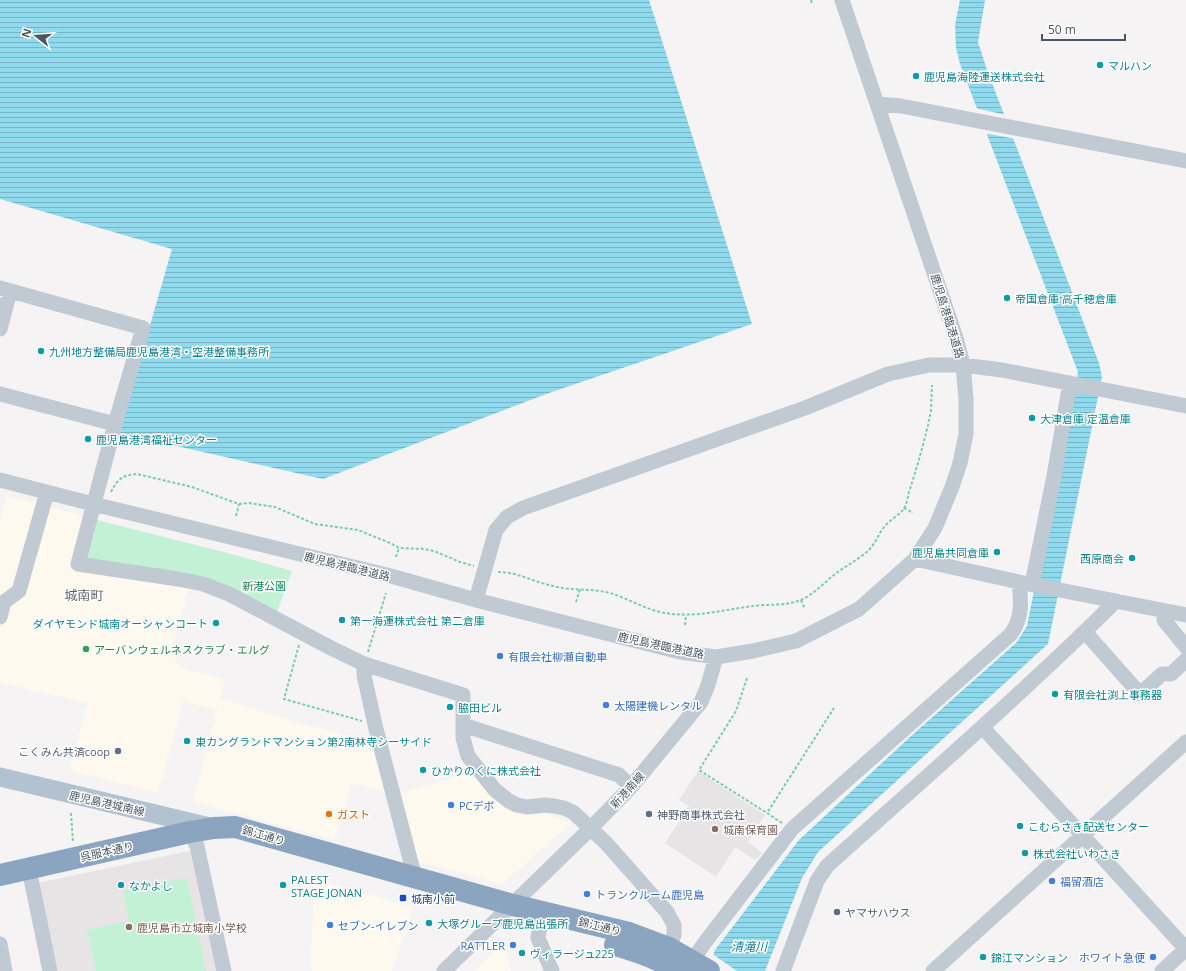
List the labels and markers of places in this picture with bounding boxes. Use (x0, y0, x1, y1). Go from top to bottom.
place label: マルハン (1108, 58, 1152, 73)
marker: マルハン (1095, 60, 1105, 70)
place label: 鹿児島海陸運送株式会社 (924, 69, 1045, 84)
marker: 鹿児島海陸運送株式会社 (911, 71, 921, 81)
place label: 帝国倉庫 高千穂倉庫 (1015, 291, 1117, 306)
marker: 帝国倉庫 高千穂倉庫 (1002, 293, 1012, 303)
place label: 九州地方整備局鹿児島港湾・空港整備事務所 (49, 344, 270, 359)
marker: 九州地方整備局鹿児島港湾・空港整備事務所 (36, 346, 46, 356)
place label: 大津倉庫 定温倉庫 (1040, 411, 1131, 426)
marker: 大津倉庫 定温倉庫 (1027, 413, 1037, 423)
place label: 鹿児島港湾福祉センター (96, 432, 217, 447)
marker: 鹿児島港湾福祉センター (83, 434, 93, 444)
place label: 鹿児島共同倉庫 (912, 545, 989, 560)
marker: 鹿児島共同倉庫 (992, 547, 1002, 557)
place label: 西原商会 (1080, 551, 1124, 566)
marker: 西原商会 (1127, 553, 1137, 563)
place label: 第一海運株式会社 第二倉庫 (350, 613, 485, 628)
marker: 第一海運株式会社 第二倉庫 (337, 615, 347, 625)
place label: ダイヤモンド城南オーシャンコート (33, 616, 208, 631)
marker: ダイヤモンド城南オーシャンコート (211, 618, 221, 628)
place label: アーバンウェルネスクラブ・エルグ (94, 642, 270, 657)
marker: アーバンウェルネスクラブ・エルグ (81, 644, 91, 654)
place label: 有限会社柳瀬自動車 (508, 649, 607, 664)
marker: 有限会社柳瀬自動車 (495, 651, 505, 661)
place label: 有限会社渕上事務器 (1063, 687, 1162, 702)
marker: 有限会社渕上事務器 (1050, 689, 1060, 699)
place label: 太陽建機レンタル (614, 698, 702, 713)
place label: 脇田ビル (458, 700, 502, 715)
marker: 太陽建機レンタル (601, 700, 611, 710)
marker: 脇田ビル (445, 702, 455, 712)
place label: 東カングランドマンション第2南林寺シーサイド (195, 734, 432, 749)
marker: 東カングランドマンション第2南林寺シーサイド (182, 736, 192, 746)
place label: こくみん共済coop (18, 744, 110, 759)
marker: こくみん共済coop (113, 746, 123, 756)
place label: ひかりのくに株式会社 (431, 763, 541, 778)
marker: ひかりのくに株式会社 (418, 765, 428, 775)
place label: PCデポ (459, 798, 495, 813)
marker: PCデポ (446, 800, 456, 810)
place label: ガスト (337, 807, 370, 822)
place label: 神野商事株式会社 (657, 807, 745, 822)
marker: ガスト (324, 809, 334, 819)
marker: 神野商事株式会社 (644, 809, 654, 819)
place label: こむらさき配送センター (1028, 819, 1149, 834)
marker: こむらさき配送センター (1015, 821, 1025, 831)
place label: 城南保育園 (723, 822, 778, 837)
marker: 城南保育園 (710, 824, 720, 834)
place label: 株式会社いわさき (1033, 846, 1121, 861)
marker: 株式会社いわさき (1020, 848, 1030, 858)
place label: PALEST STAGE JONAN (291, 872, 362, 900)
place label: 福留酒店 (1060, 874, 1104, 889)
marker: 福留酒店 (1047, 876, 1057, 886)
place label: なかよし (129, 878, 172, 893)
marker: なかよし (116, 880, 126, 890)
marker: PALEST STAGE JONAN (278, 880, 288, 890)
place label: トランクルーム鹿児島 (595, 887, 704, 902)
marker: トランクルーム鹿児島 (582, 889, 592, 899)
place label: 城南小前 (411, 891, 455, 906)
marker: 城南小前 (398, 893, 408, 903)
place label: ヤマサハウス (845, 905, 911, 920)
marker: ヤマサハウス (832, 907, 842, 917)
place label: 大塚グループ鹿児島出張所 (437, 916, 569, 931)
place label: セブン-イレブン (338, 918, 419, 933)
marker: 大塚グループ鹿児島出張所 (424, 918, 434, 928)
place label: 鹿児島市立城南小学校 (137, 920, 247, 935)
marker: セブン-イレブン (325, 920, 335, 930)
marker: 鹿児島市立城南小学校 (124, 922, 134, 932)
place label: RATTLER (460, 938, 505, 953)
marker: RATTLER (508, 940, 518, 950)
place label: ヴィラージュ225 (530, 946, 614, 961)
marker: ヴィラージュ225 (517, 948, 527, 958)
place label: 錦江マンション (991, 950, 1068, 965)
place label: ホワイト急便 (1079, 950, 1146, 965)
marker: 錦江マンション (978, 952, 988, 962)
marker: ホワイト急便 (1148, 952, 1158, 962)

